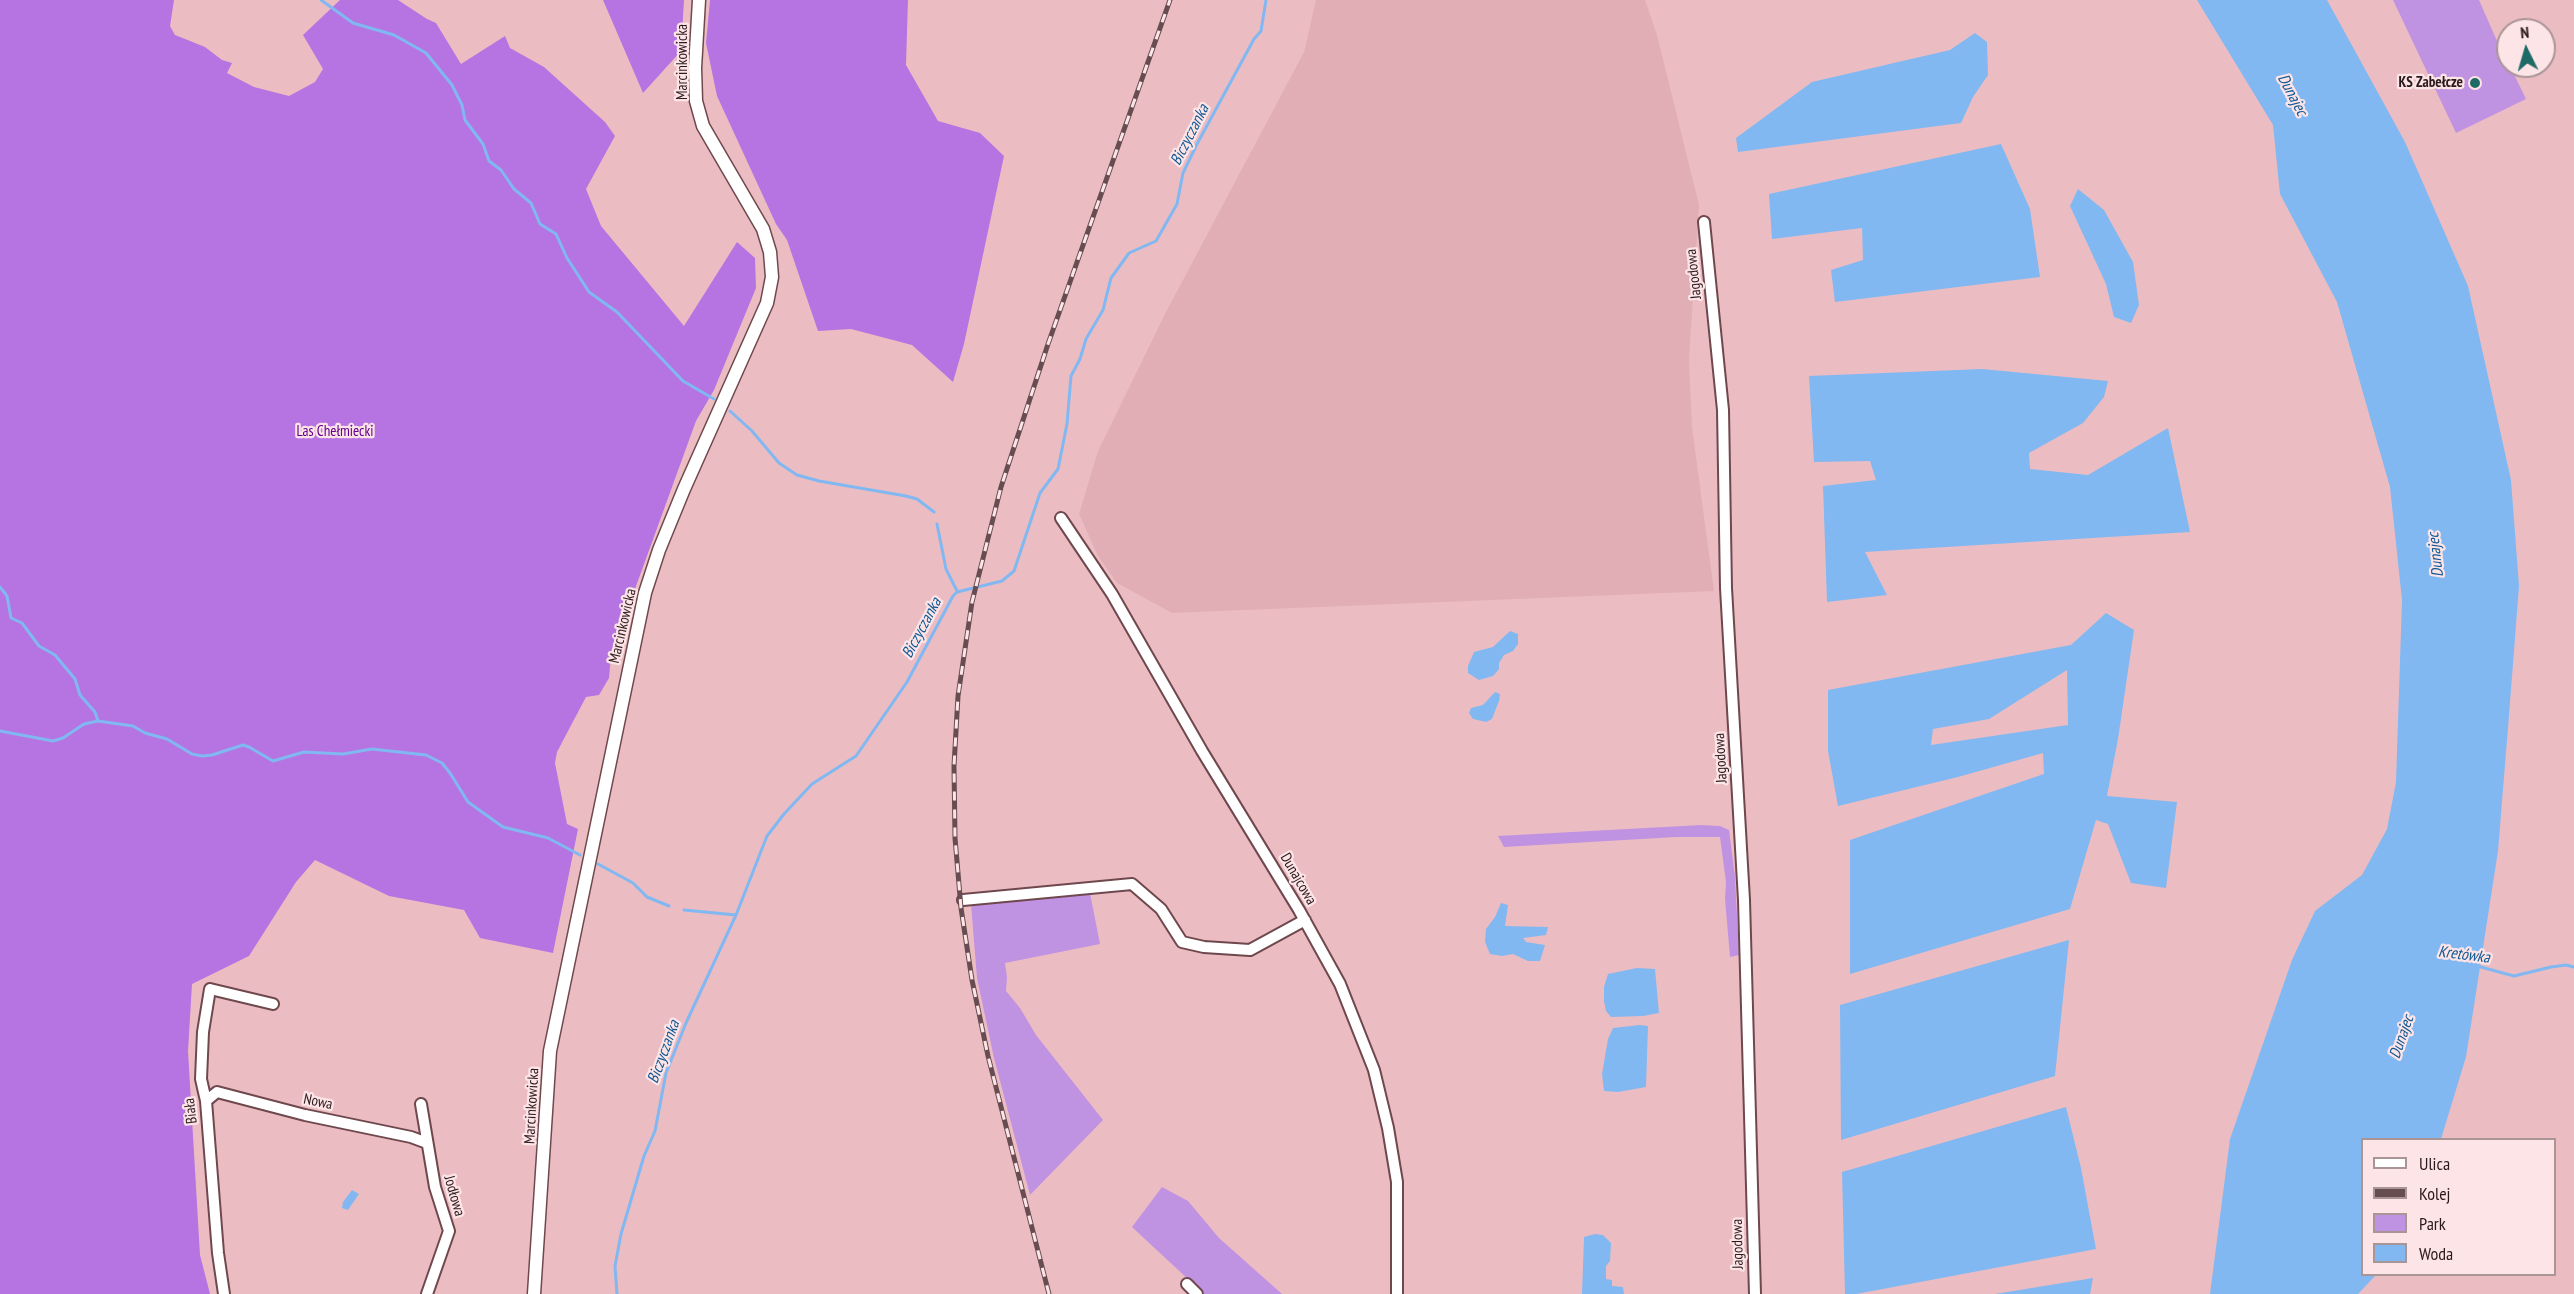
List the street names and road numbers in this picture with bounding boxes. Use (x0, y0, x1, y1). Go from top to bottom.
street label: Marcinkowicka (674, 24, 692, 100)
street label: Jagodowa (1682, 248, 1706, 300)
street label: Marcinkowicka (606, 587, 640, 665)
street label: Jagodowa (1711, 732, 1731, 784)
street label: Dunajcowa (1276, 850, 1320, 908)
street label: Marcinkowicka (521, 1068, 543, 1144)
street label: Nowa (302, 1090, 334, 1114)
street label: Biała (180, 1097, 202, 1125)
street label: Jodłowa (440, 1174, 468, 1218)
street label: Jagodowa (1729, 1219, 1747, 1269)

